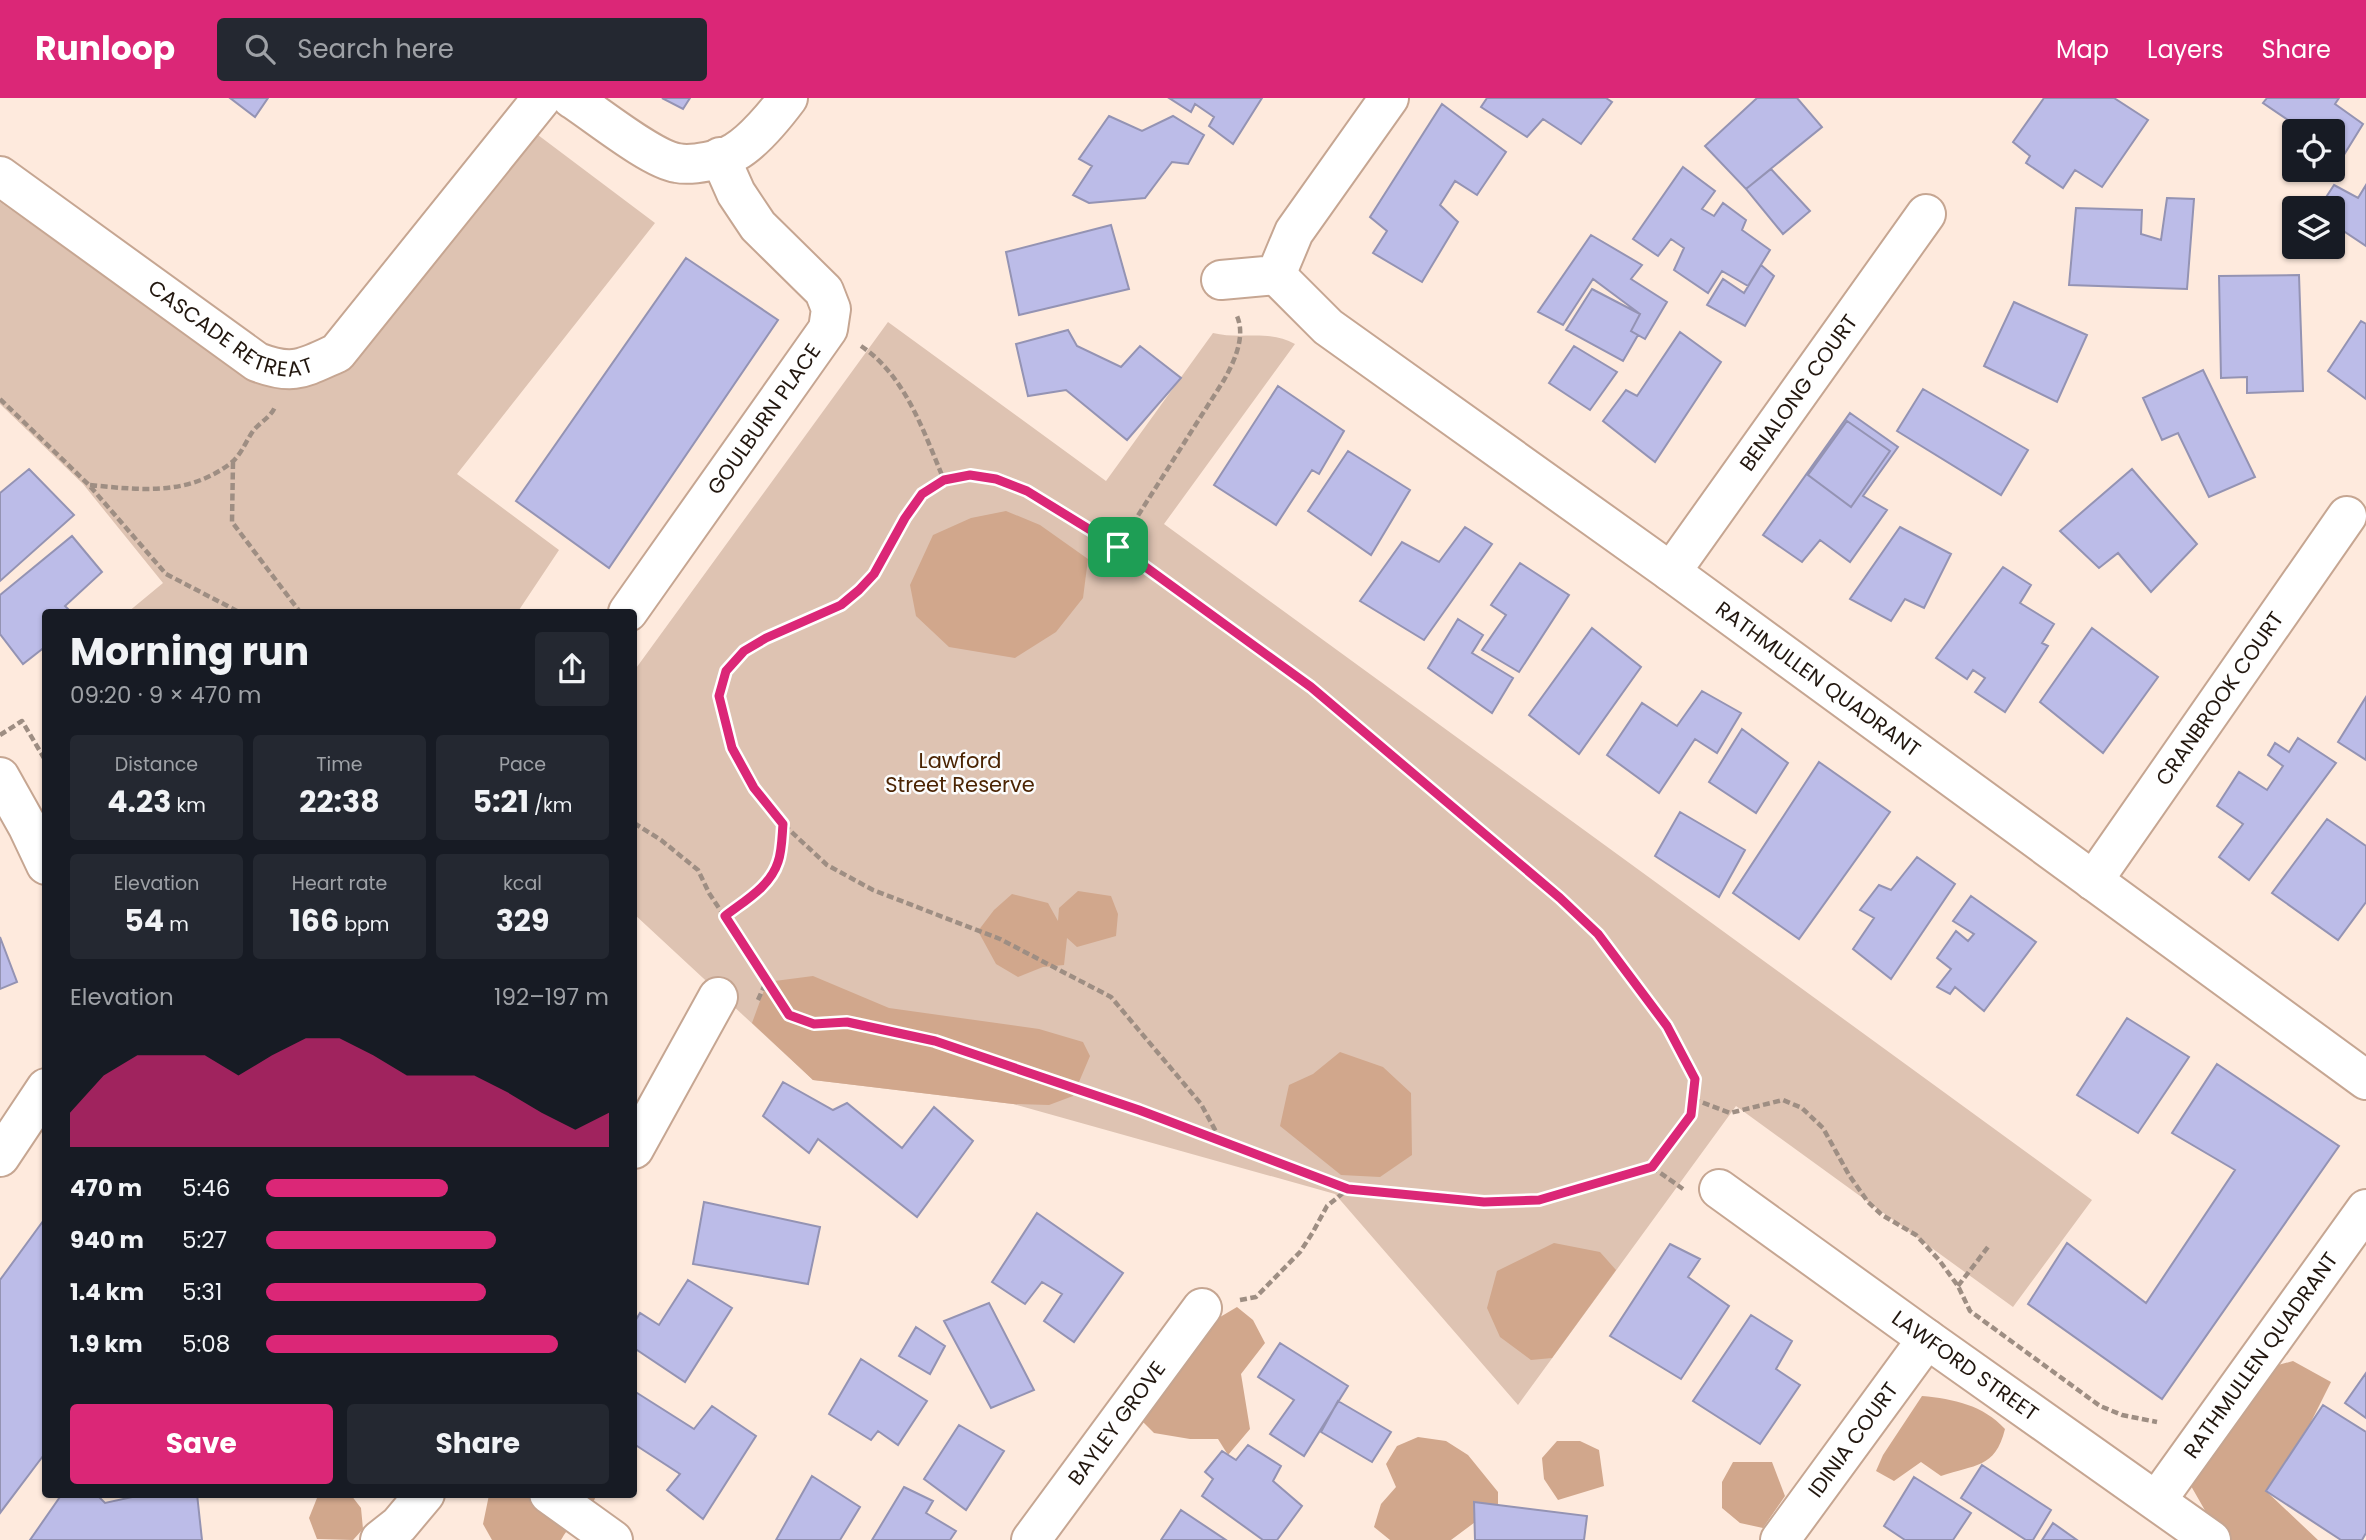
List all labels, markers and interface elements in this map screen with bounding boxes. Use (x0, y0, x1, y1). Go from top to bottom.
search box (217, 18, 707, 81)
text: Runloop (35, 25, 175, 72)
icon: search (241, 30, 279, 68)
text: Search here (297, 31, 454, 67)
text: Map (2056, 33, 2109, 66)
text: Layers (2147, 33, 2223, 66)
text: Share (2261, 33, 2331, 66)
map controls (2282, 119, 2345, 259)
button: locate (2282, 119, 2345, 182)
button: layers (2282, 196, 2345, 259)
street label: CASCADE RETREAT (142, 273, 317, 384)
street label: BENALONG COURT (1732, 308, 1864, 477)
street label: GOULBURN PLACE (700, 338, 827, 500)
pin (1088, 517, 1148, 577)
icon: arrive (1099, 528, 1137, 566)
street label: RATHMULLEN QUADRANT (1710, 594, 1927, 764)
street label: CRANBROOK COURT (2149, 606, 2290, 791)
text: Morning run (70, 625, 309, 678)
button: share (535, 632, 609, 706)
text: 09:20 · 9 × 470 m (70, 679, 262, 711)
park label: Lawford Street Reserve (885, 746, 1035, 799)
text: Distance (115, 751, 198, 778)
text: Time (316, 751, 363, 778)
text: Pace (499, 751, 546, 778)
text: 4.23 (107, 780, 171, 823)
text: 22:38 (299, 780, 380, 823)
text: 5:21 (473, 780, 529, 823)
text: km (171, 792, 206, 819)
text: /km (529, 792, 572, 819)
text: Elevation (114, 870, 199, 897)
text: Heart rate (292, 870, 387, 897)
text: kcal (503, 870, 542, 897)
text: 54 (124, 899, 164, 942)
text: 166 (290, 899, 339, 942)
text: 329 (496, 899, 549, 942)
text: m (164, 911, 189, 938)
text: bpm (339, 911, 389, 938)
text: Elevation (70, 981, 174, 1013)
text: 192–197 m (494, 981, 609, 1013)
text: 470 m (70, 1172, 142, 1204)
text: 5:46 (182, 1172, 230, 1204)
text: 940 m (70, 1224, 144, 1256)
text: 5:27 (182, 1224, 227, 1256)
street label: RATHMULLEN QUADRANT (2177, 1246, 2344, 1464)
text: 1.4 km (70, 1276, 144, 1308)
text: 5:31 (182, 1276, 222, 1308)
street label: LAWFORD STREET (1886, 1303, 2044, 1427)
text: 1.9 km (70, 1328, 143, 1360)
text: 5:08 (182, 1328, 230, 1360)
street label: BAYLEY GROVE (1061, 1355, 1172, 1491)
street label: IDINIA COURT (1801, 1376, 1905, 1503)
button: Save (70, 1404, 333, 1484)
button: Share (347, 1404, 609, 1484)

